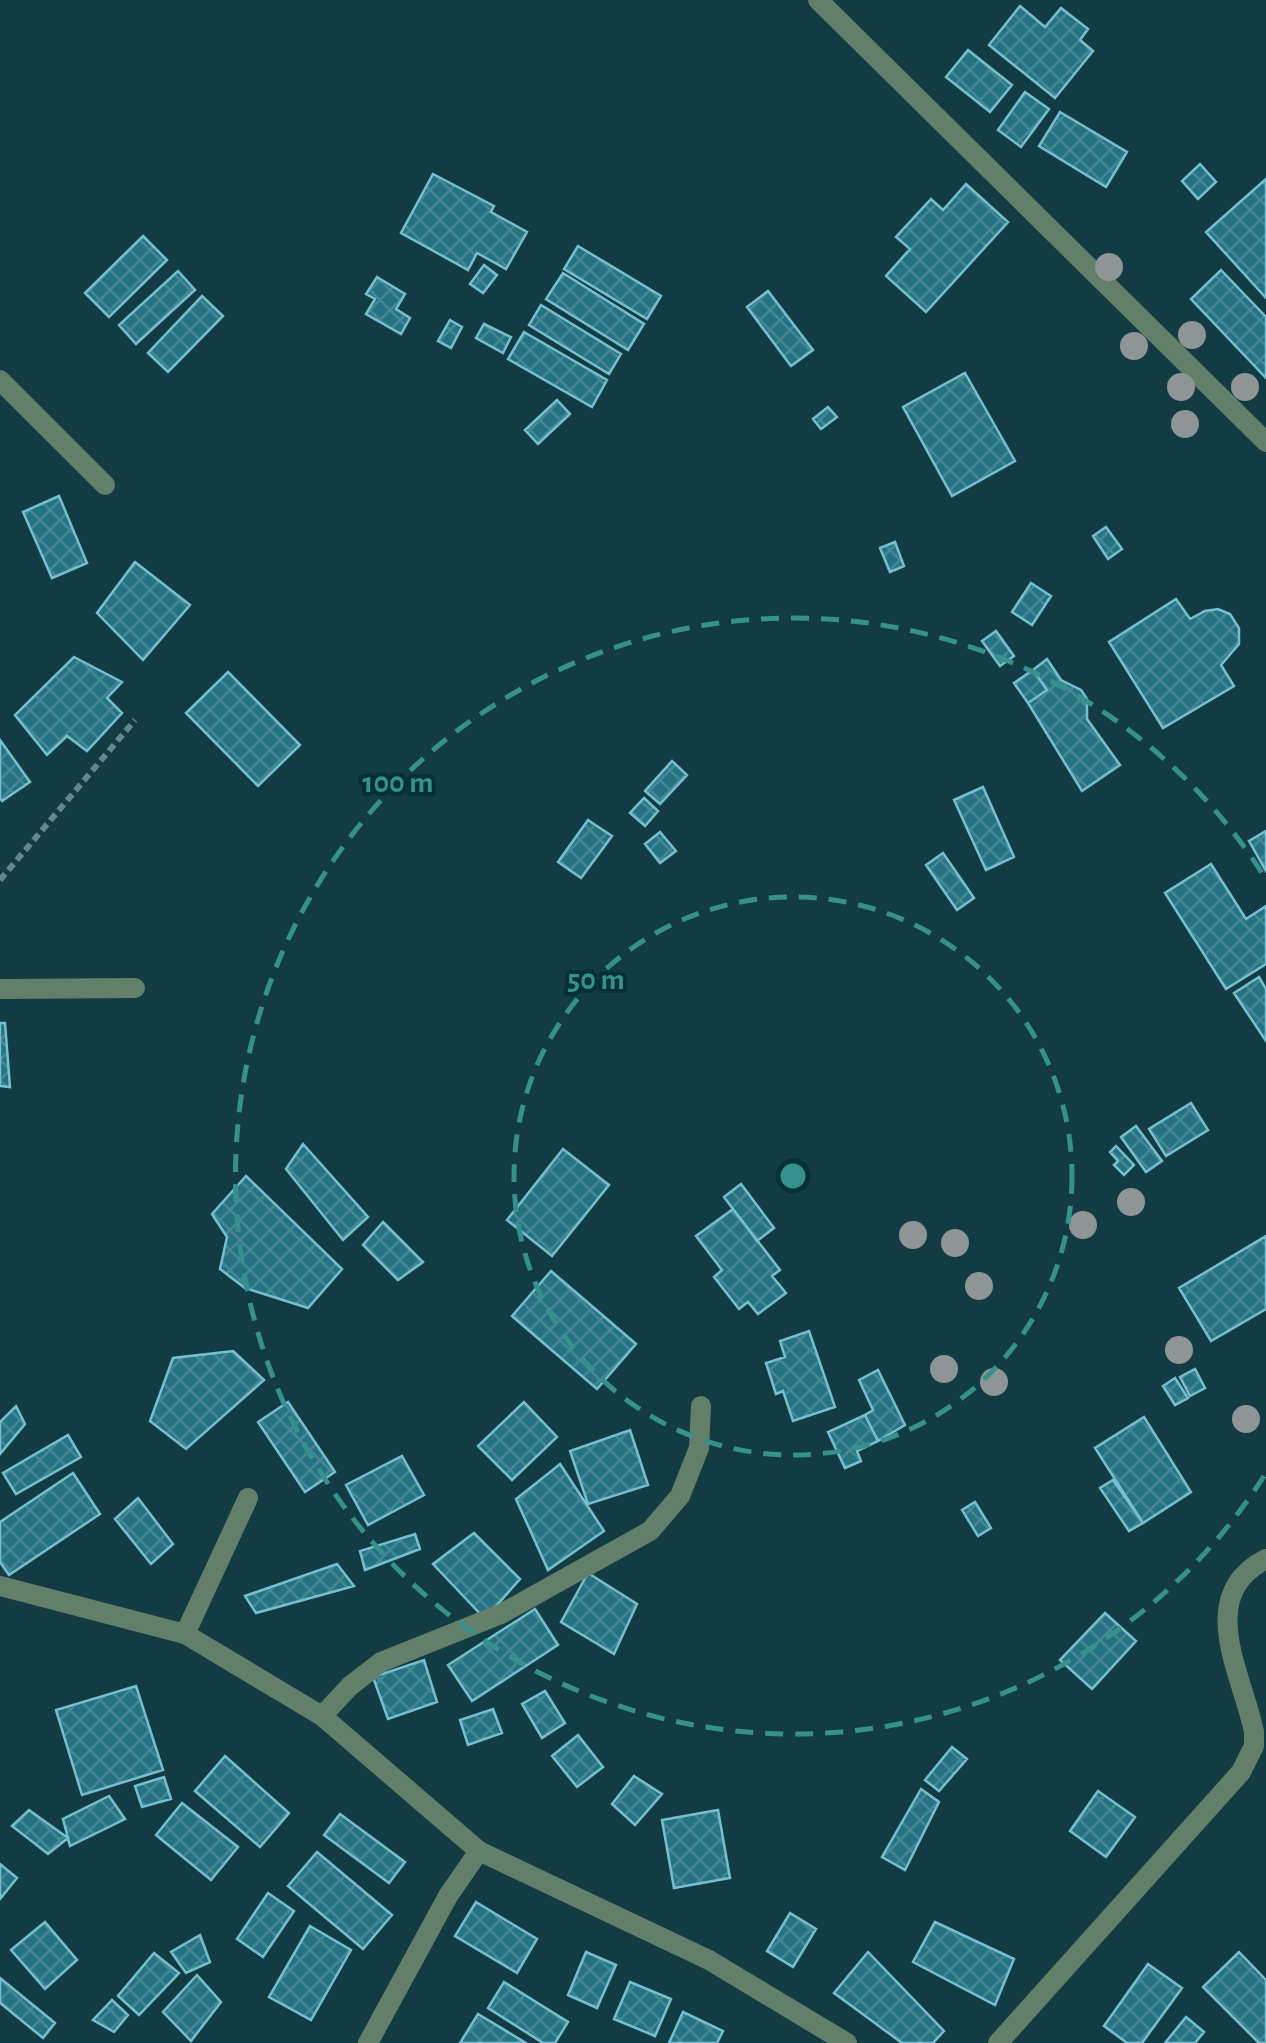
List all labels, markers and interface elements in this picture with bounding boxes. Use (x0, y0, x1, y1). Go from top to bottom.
text: 100 m (363, 768, 433, 798)
text: 50 m (567, 965, 625, 995)
centre of rings (775, 1158, 811, 1194)

